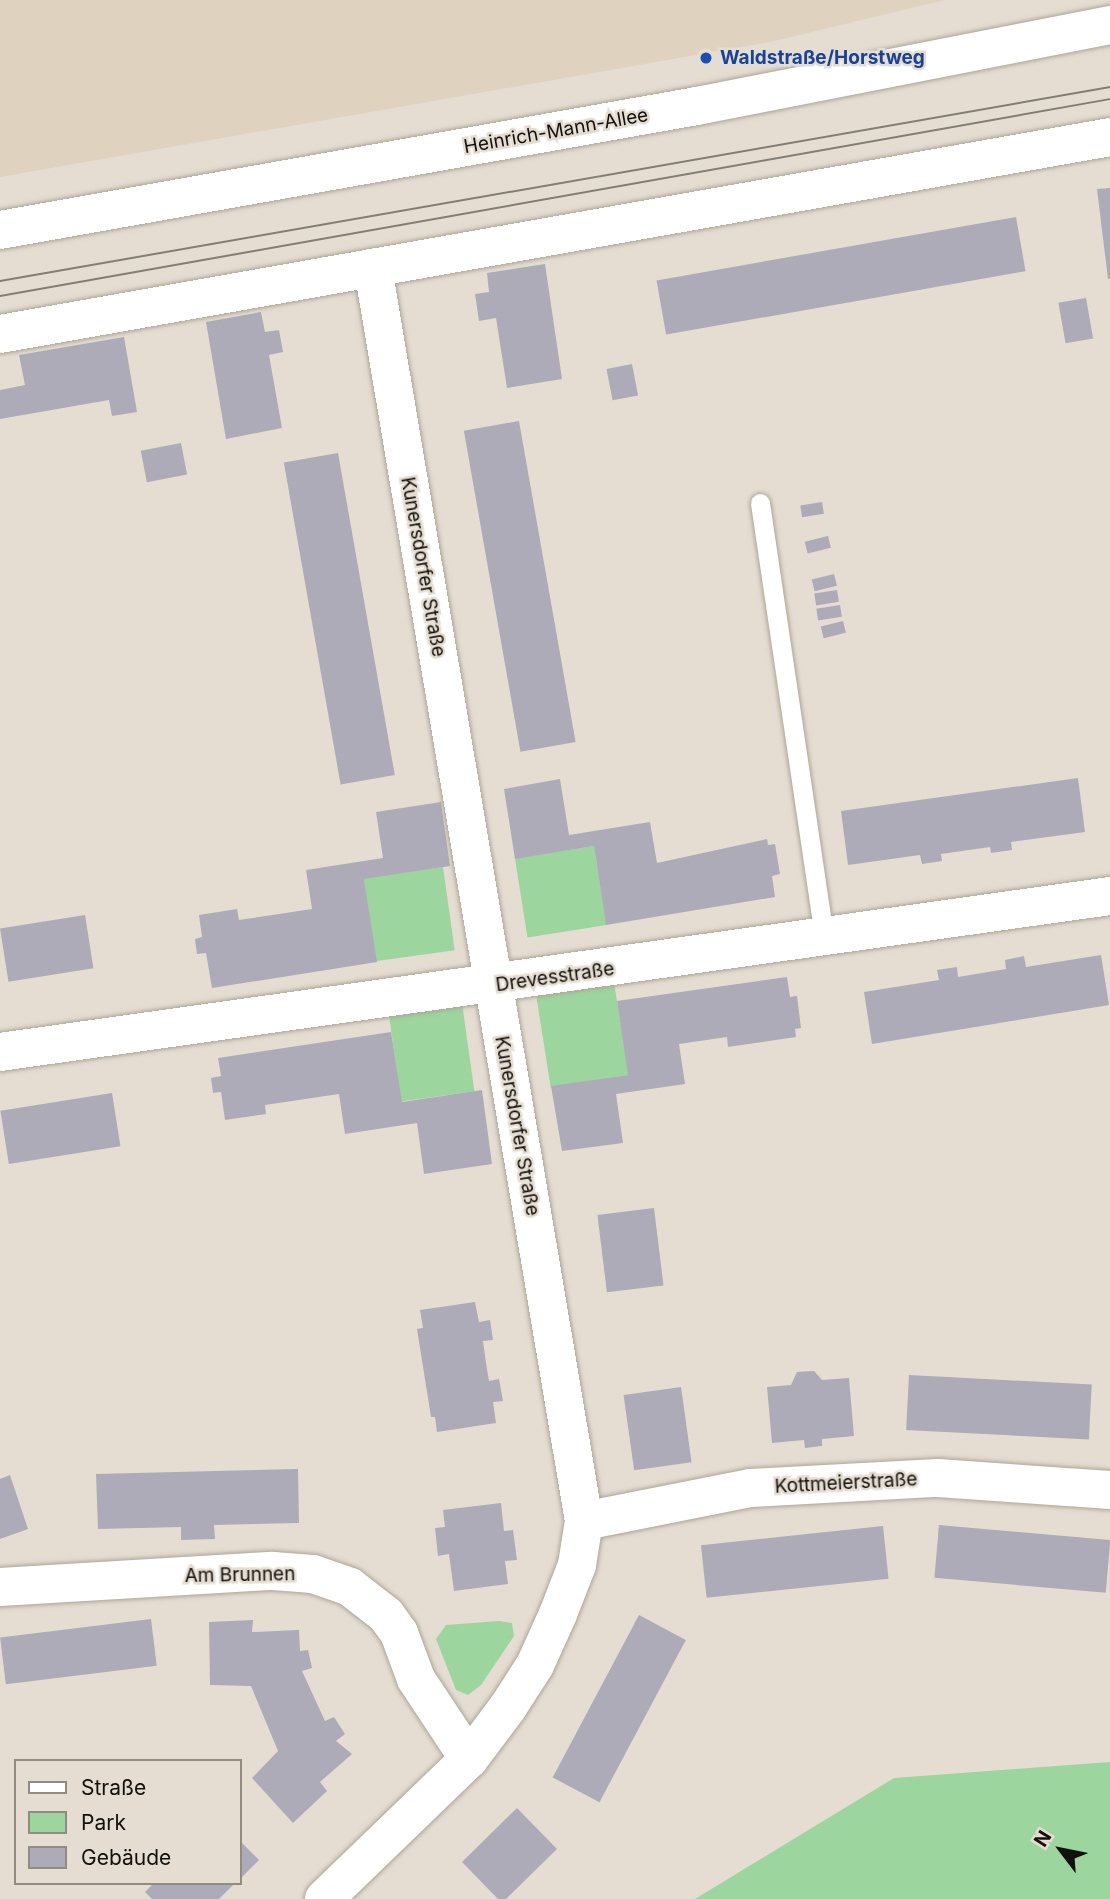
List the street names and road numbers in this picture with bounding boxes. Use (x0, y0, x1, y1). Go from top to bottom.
street label: Heinrich-Mann-Allee (462, 104, 650, 158)
street label: Kunersdorfer Straße (396, 475, 450, 659)
street label: Drevesstraße (494, 957, 616, 997)
street label: Kunersdorfer Straße (490, 1034, 544, 1218)
street label: Kottmeierstraße (774, 1468, 918, 1498)
street label: Am Brunnen (184, 1563, 296, 1587)

